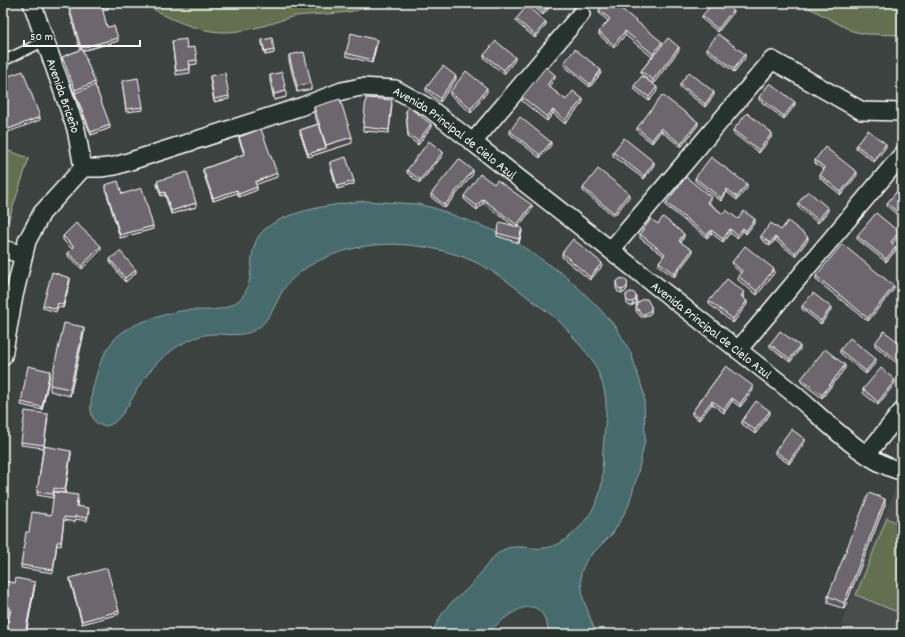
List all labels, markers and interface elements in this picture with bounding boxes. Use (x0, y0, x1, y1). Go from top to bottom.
scale bar (24, 22, 140, 48)
text: 50 m (30, 29, 53, 46)
street label: Avenida Briceño (40, 56, 84, 135)
street label: Avenida Principal de Cielo Azul (389, 83, 520, 185)
street label: Avenida Principal de Cielo Azul (646, 278, 775, 385)

